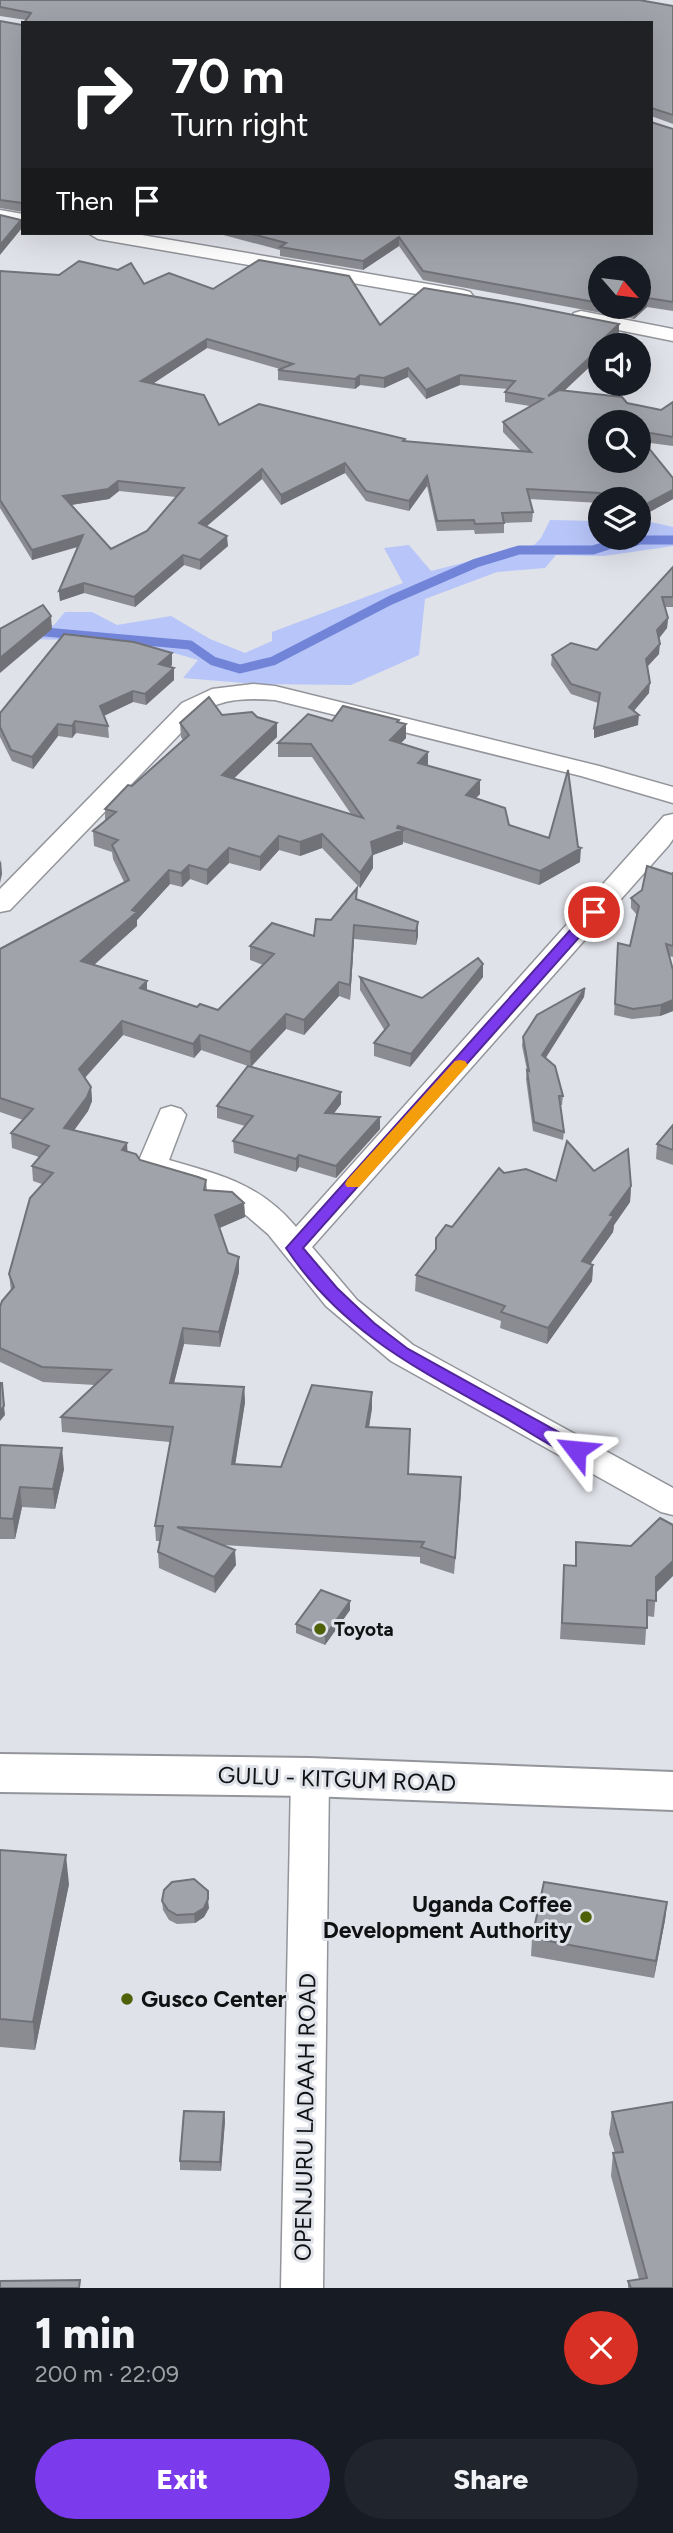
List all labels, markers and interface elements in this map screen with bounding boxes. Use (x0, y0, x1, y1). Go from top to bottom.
text: 70 m (171, 46, 284, 105)
icon: right (56, 49, 147, 140)
text: Turn right (171, 106, 309, 144)
icon: arrive (128, 182, 166, 220)
text: Then (56, 185, 114, 217)
north arrow (588, 256, 651, 318)
map controls (588, 256, 651, 550)
button: sound (588, 333, 651, 396)
button: search (588, 410, 651, 473)
button: layers (588, 487, 651, 550)
pin (564, 882, 624, 942)
icon: arrive (575, 893, 613, 931)
position arrow (539, 1413, 613, 1487)
place label: Toyota (334, 1618, 394, 1641)
marker: Toyota (312, 1621, 328, 1637)
street label: GULU - KITGUM ROAD (217, 1761, 457, 1797)
place label: Uganda Coffee Development Authority (323, 1890, 573, 1944)
marker: Uganda Coffee Development Authority (578, 1909, 594, 1925)
street label: OPENJURU LADAAH ROAD (288, 1973, 322, 2261)
place label: Gusco Center (141, 1985, 287, 2013)
marker: Gusco Center (119, 1991, 135, 2007)
text: 1 min (35, 2308, 135, 2359)
button: close (564, 2311, 638, 2385)
text: 200 m · 22:09 (35, 2360, 179, 2388)
button: Exit (35, 2439, 330, 2519)
button: Share (344, 2439, 638, 2519)

